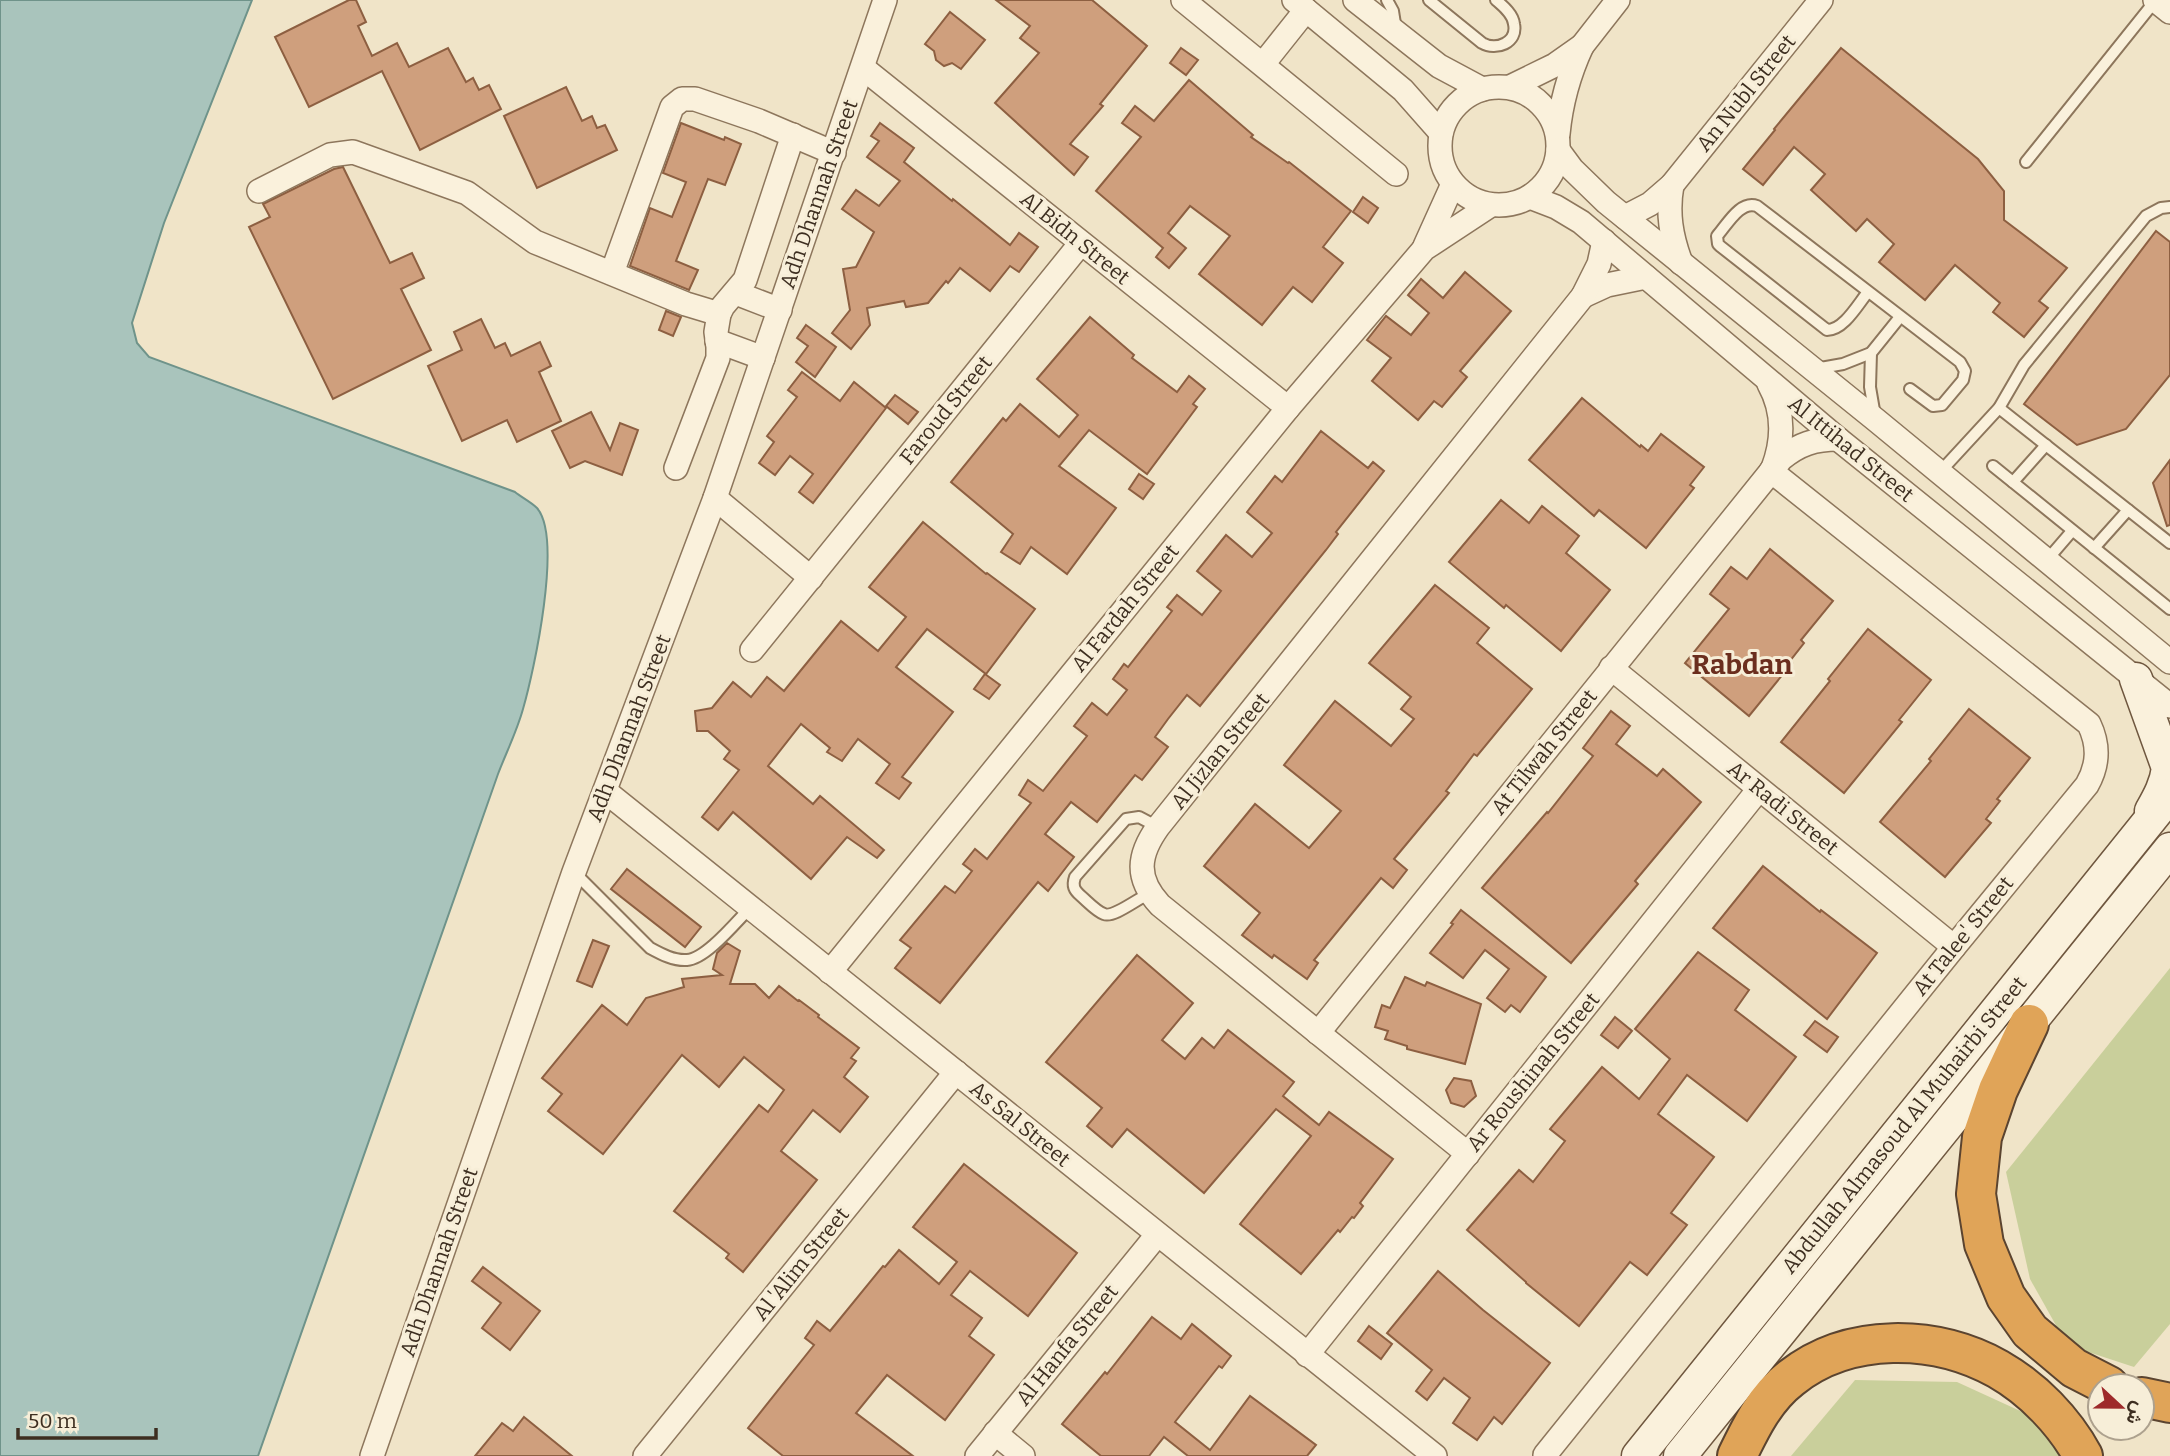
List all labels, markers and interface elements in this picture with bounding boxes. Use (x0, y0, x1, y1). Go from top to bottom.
street label: An Nubl Street (1691, 29, 1801, 157)
street label: Adh Dhannah Street (774, 96, 864, 292)
street label: Al Bidn Street (1015, 186, 1135, 290)
street label: Faroud Street (894, 350, 998, 470)
street label: Al Ittihad Street (1783, 390, 1919, 508)
street label: Al Fardah Street (1066, 539, 1185, 677)
street label: Adh Dhannah Street (581, 630, 677, 825)
district label: Rabdan (1691, 648, 1793, 681)
street label: At Tilwah Street (1485, 684, 1603, 820)
street label: Al Jizlan Street (1165, 687, 1275, 814)
street label: Ar Radi Street (1722, 755, 1844, 861)
street label: At Talee' Street (1907, 871, 2019, 1001)
street label: Abdullah Almasoud Al Muhairbi Street (1776, 971, 2032, 1279)
street label: Ar Roushinah Street (1461, 987, 1605, 1157)
street label: As Sal Street (964, 1076, 1076, 1173)
street label: Adh Dhannah Street (394, 1164, 484, 1360)
street label: Al 'Alim Street (747, 1202, 855, 1326)
street label: Al Hanfa Street (1010, 1279, 1124, 1411)
north arrow (2086, 1372, 2156, 1442)
scale bar (18, 1396, 156, 1440)
text: ش (2121, 1398, 2151, 1428)
text: 50 m (28, 1408, 77, 1434)

